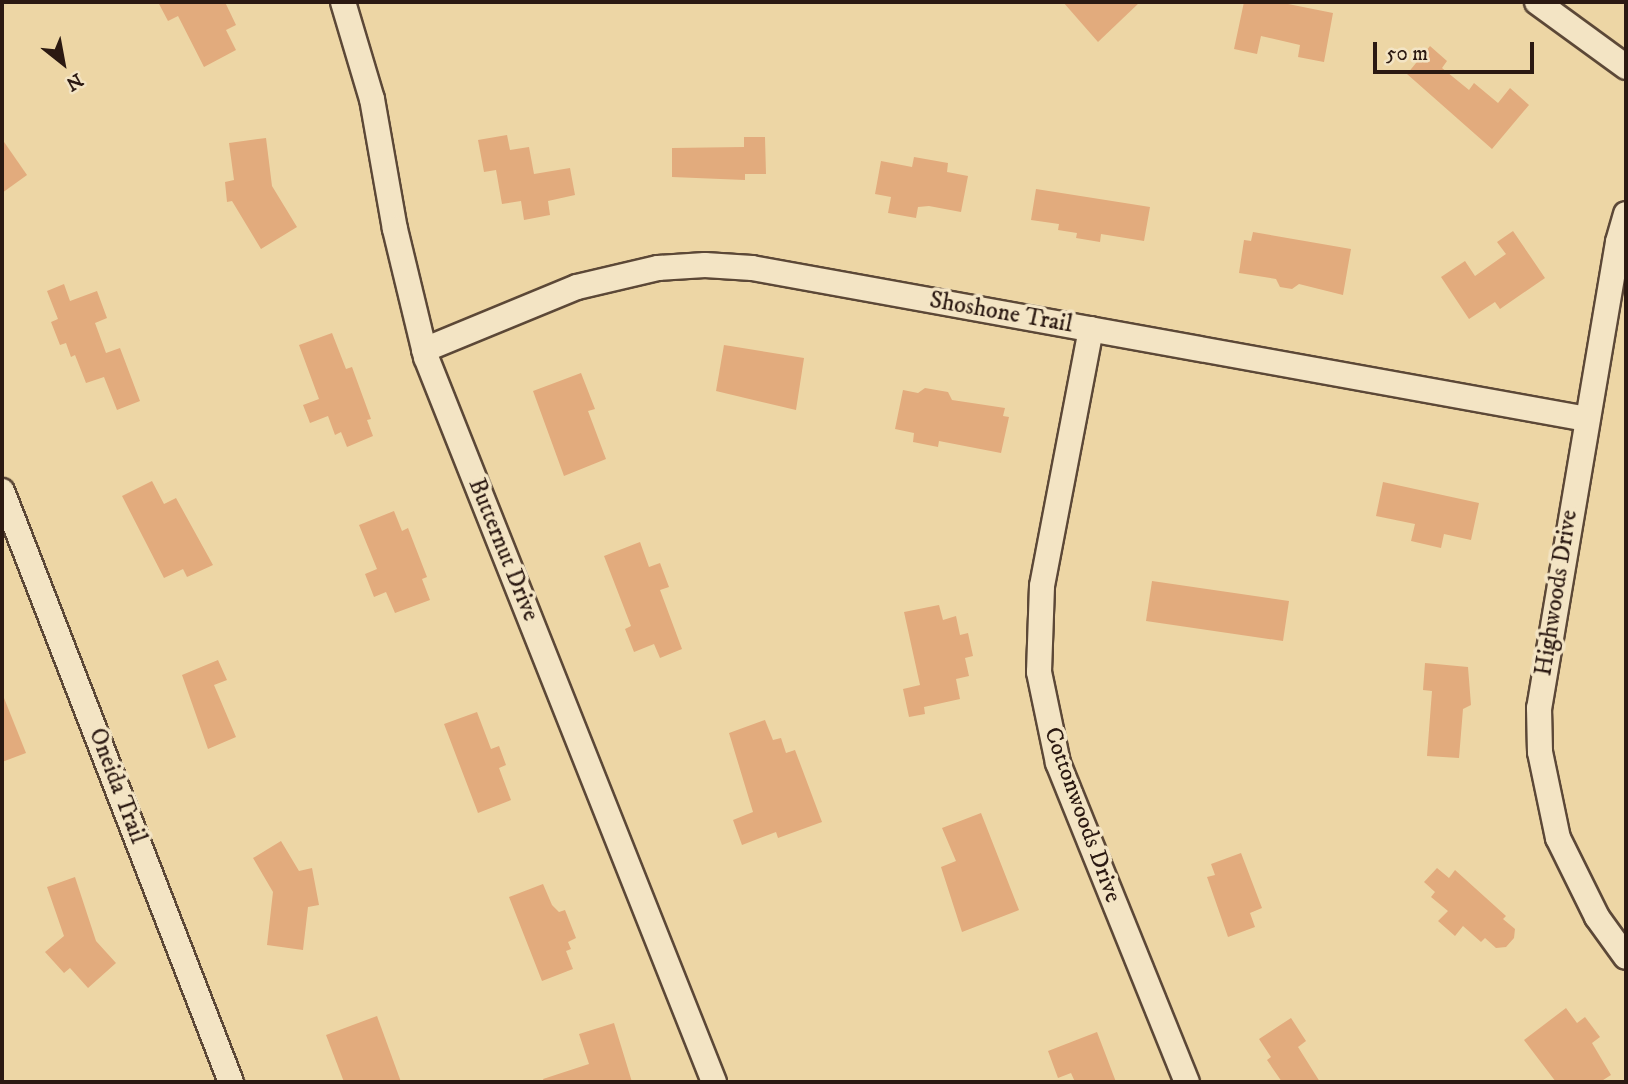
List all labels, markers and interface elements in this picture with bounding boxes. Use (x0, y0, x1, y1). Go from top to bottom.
north arrow (28, 28, 98, 98)
scale bar (1376, 28, 1537, 72)
text: 50 m (1386, 41, 1428, 67)
text: N (61, 68, 87, 95)
street label: Shoshone Trail (927, 286, 1075, 340)
street label: Butternut Drive (461, 474, 545, 626)
street label: Highwoods Drive (1530, 508, 1584, 678)
street label: Cottonwoods Drive (1037, 723, 1127, 907)
street label: Oneida Trail (82, 724, 152, 848)

